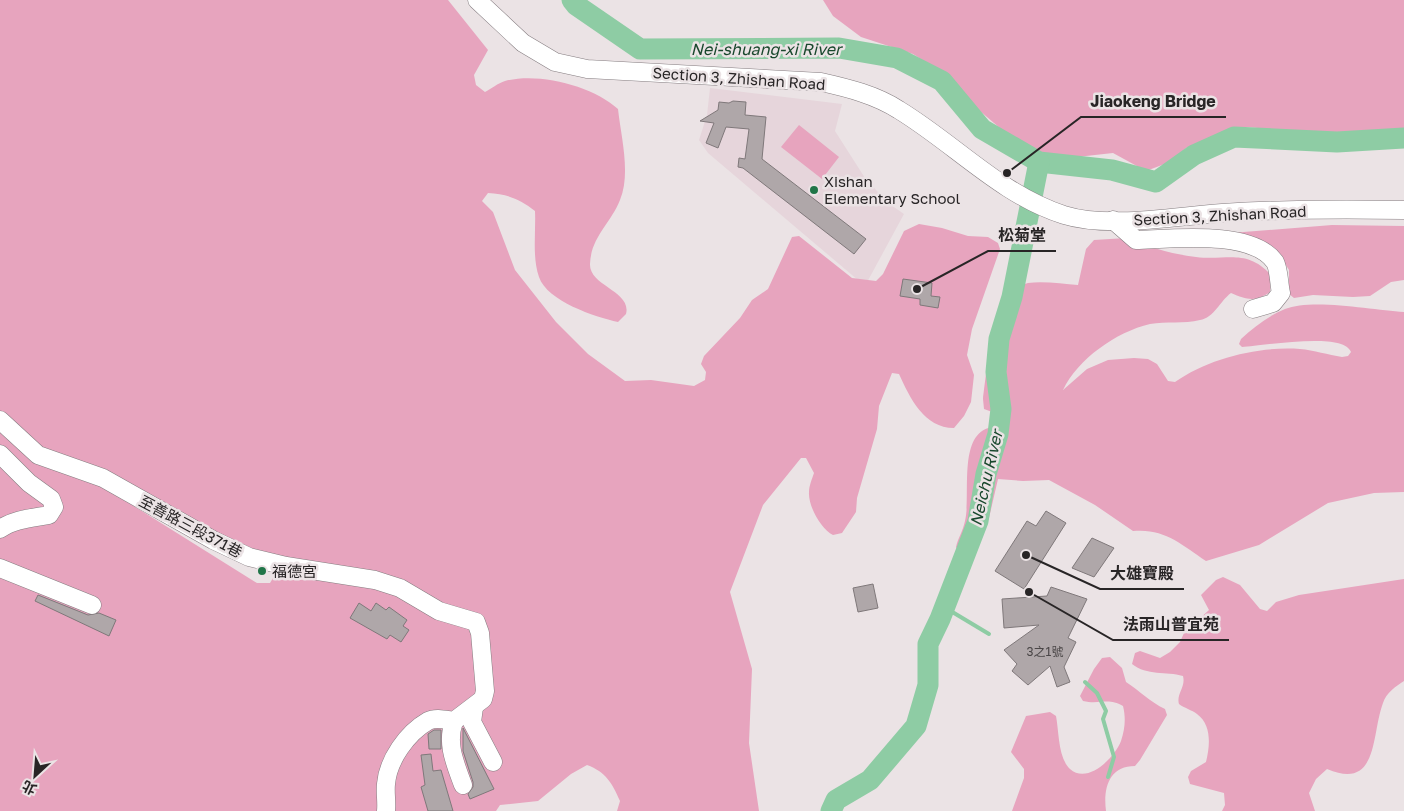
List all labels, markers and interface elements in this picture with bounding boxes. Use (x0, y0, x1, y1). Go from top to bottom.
water label: Nei-shuang-xi River (691, 39, 844, 59)
street label: Section 3, Zhishan Road (652, 63, 826, 93)
callout: Jiaokeng Bridge (1081, 86, 1226, 117)
text: Jiaokeng Bridge (1090, 91, 1216, 111)
place label: Xishan Elementary School (824, 172, 960, 207)
marker: Xishan Elementary School (808, 184, 820, 196)
street label: Section 3, Zhishan Road (1133, 201, 1307, 229)
callout: 松菊堂 (988, 220, 1056, 251)
text: 松菊堂 (998, 225, 1046, 245)
water label: Neichu River (965, 426, 1007, 528)
street label: 至善路三段371巷 (136, 491, 246, 561)
callout: 大雄寶殿 (1100, 558, 1184, 589)
place label: 福德宮 (272, 562, 317, 580)
text: 大雄寶殿 (1110, 563, 1174, 583)
marker: 福德宮 (256, 565, 268, 577)
callout: 法雨山普宜苑 (1113, 609, 1229, 640)
text: 法雨山普宜苑 (1123, 614, 1219, 634)
house number: 3之1號 (1027, 644, 1063, 659)
north arrow (10, 751, 60, 801)
text: 北 (19, 777, 39, 799)

